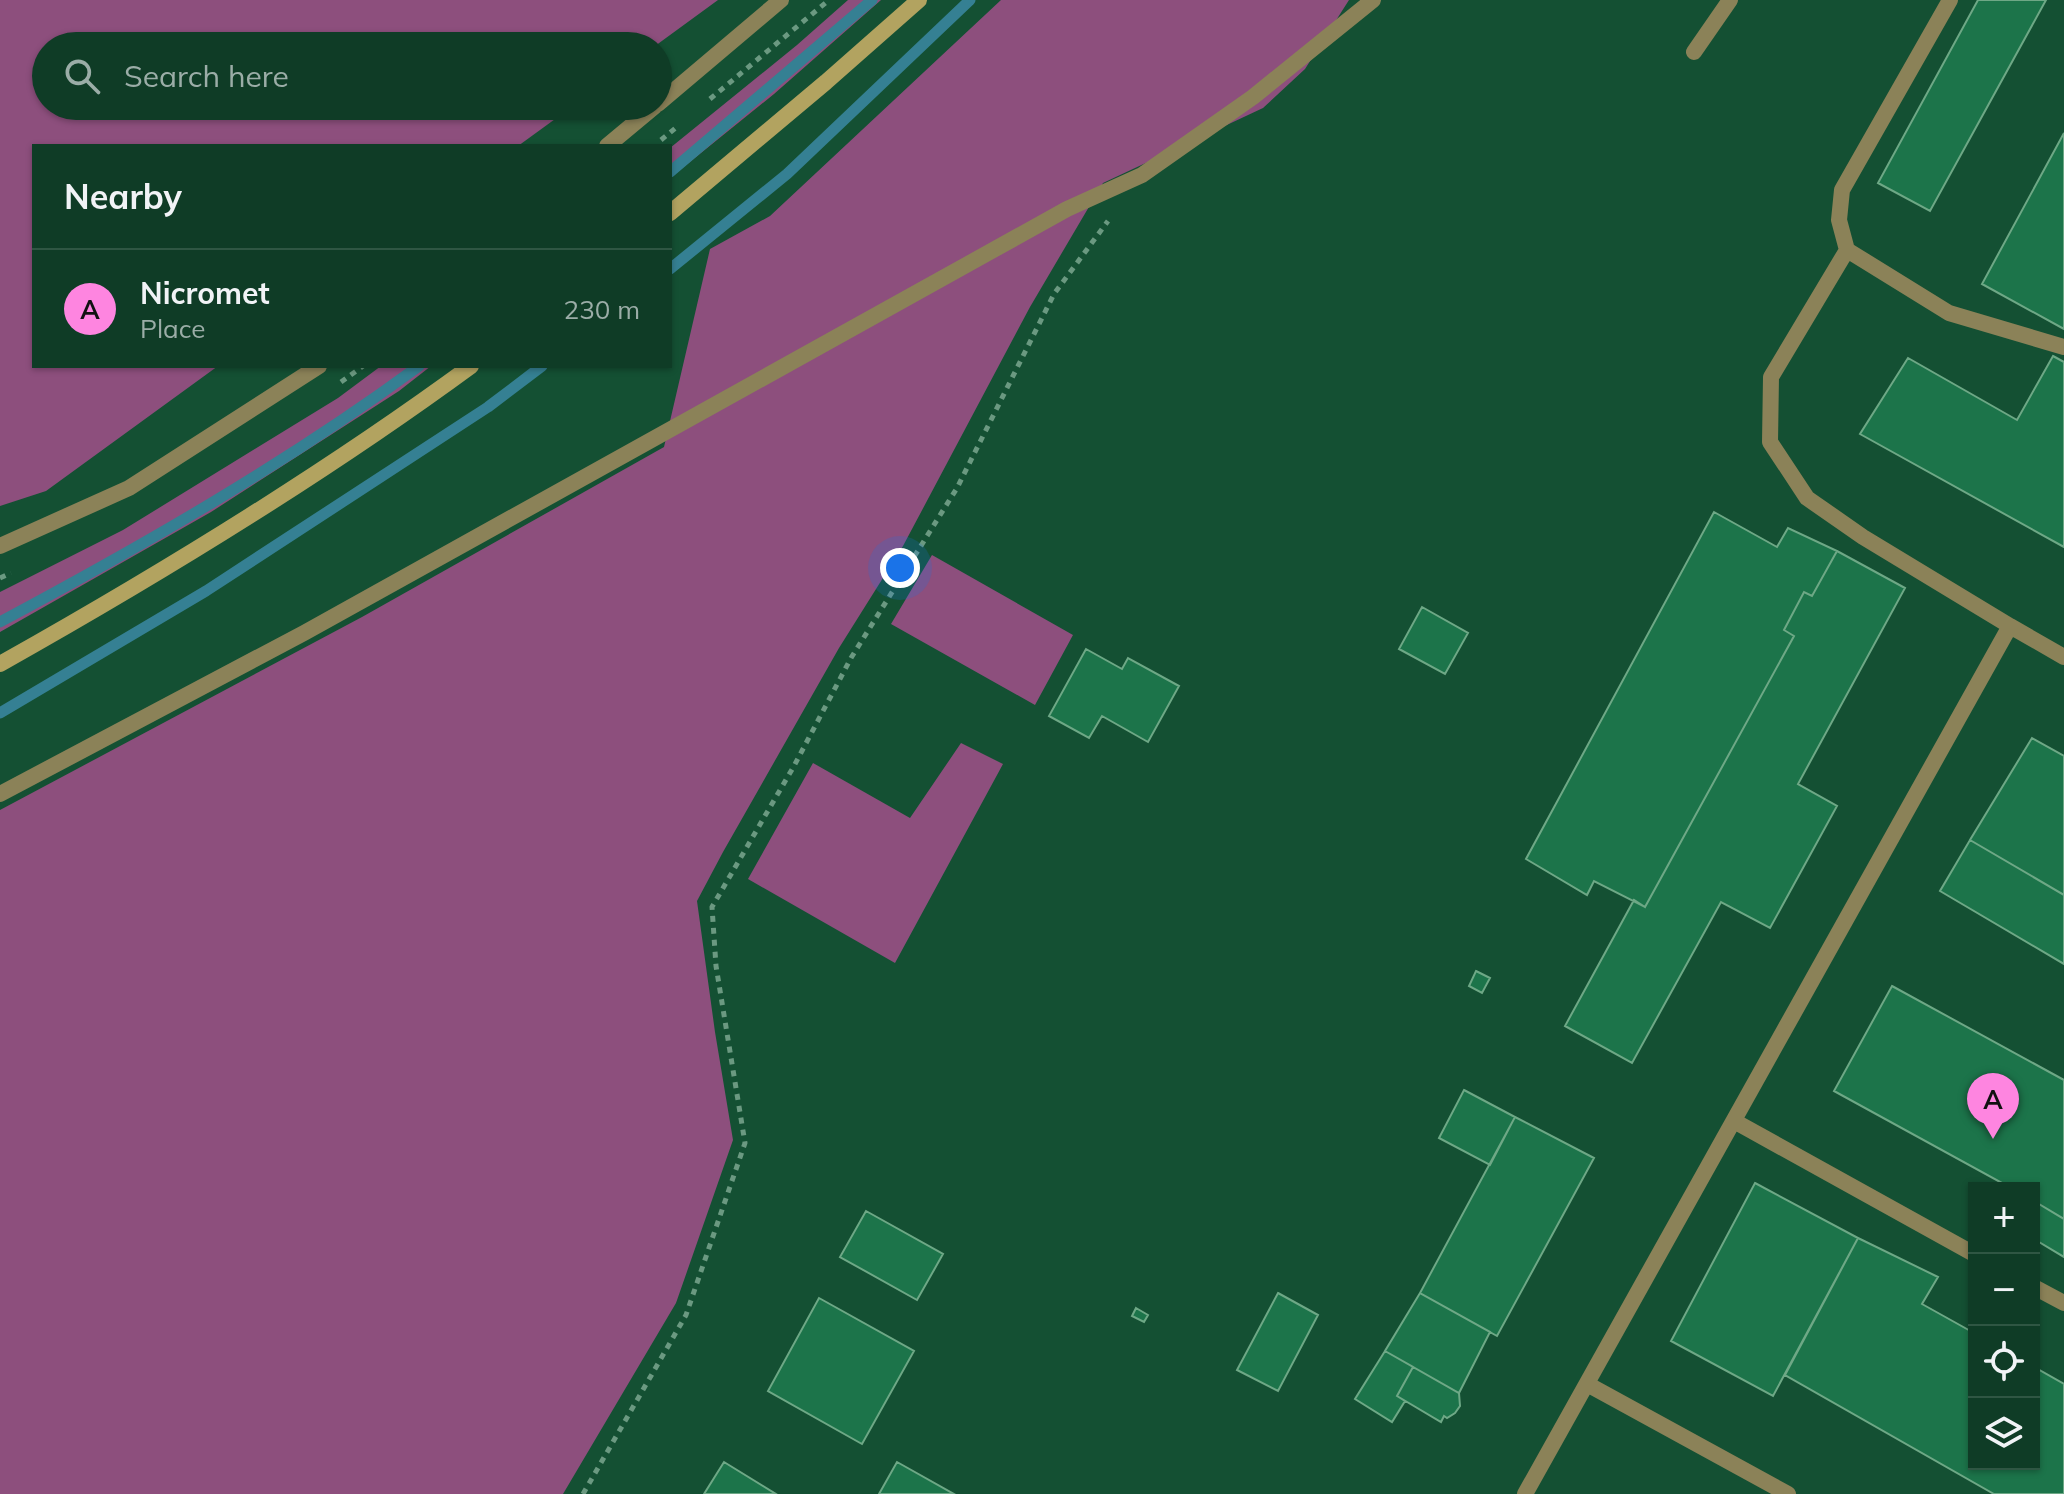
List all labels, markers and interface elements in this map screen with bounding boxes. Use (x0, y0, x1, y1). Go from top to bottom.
search box (32, 32, 672, 120)
icon: search (60, 54, 104, 98)
text: Search here (124, 57, 289, 95)
text: Nearby (64, 175, 182, 218)
text: Nicromet (140, 274, 270, 312)
text: A (80, 293, 100, 326)
text: 230 m (564, 293, 640, 326)
text: Place (140, 312, 205, 345)
your location (880, 548, 920, 588)
pin: A (1967, 1073, 2019, 1139)
map controls (1968, 1182, 2040, 1470)
button: + (1968, 1182, 2040, 1254)
button: − (1968, 1254, 2040, 1326)
button: locate (1968, 1326, 2040, 1398)
button: layers (1968, 1398, 2040, 1470)

